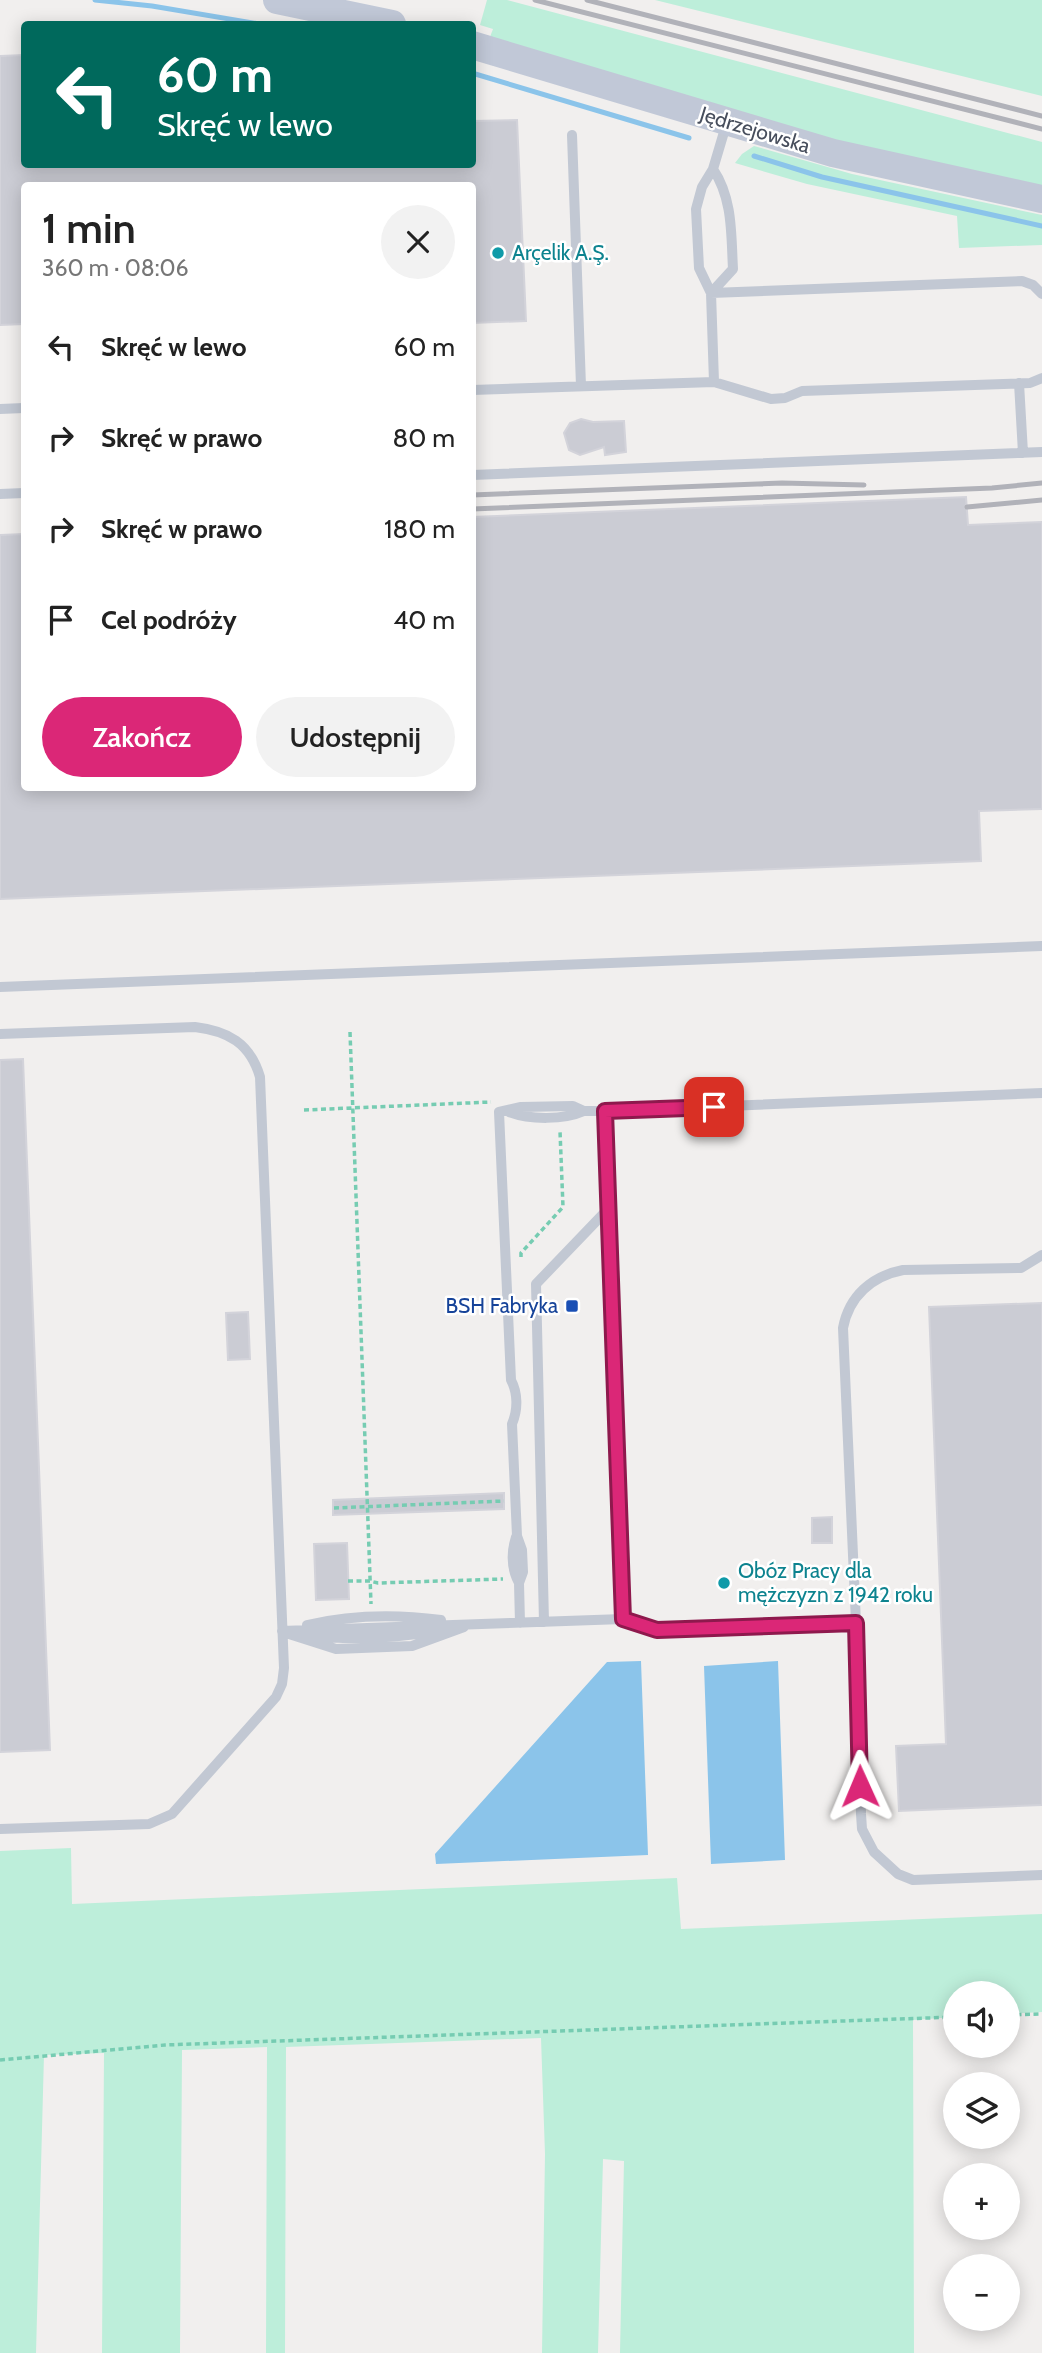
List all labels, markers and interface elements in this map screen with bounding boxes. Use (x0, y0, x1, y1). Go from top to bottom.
text: 60 m (157, 45, 273, 104)
icon: left (42, 49, 133, 140)
street label: Jędrzejowska (696, 101, 813, 159)
text: Skręć w lewo (157, 105, 333, 144)
text: 1 min (42, 202, 136, 254)
button: close (381, 205, 455, 279)
place label: Arçelik A.Ş. (512, 240, 609, 265)
marker: Arçelik A.Ş. (490, 245, 506, 261)
text: 360 m · 08:06 (42, 254, 189, 282)
icon: left (42, 328, 80, 366)
text: Skręć w lewo (101, 331, 247, 363)
text: 60 m (393, 331, 455, 363)
icon: right (42, 419, 80, 457)
text: Skręć w prawo (101, 422, 262, 454)
text: 80 m (392, 422, 455, 454)
icon: right (42, 510, 80, 548)
text: Skręć w prawo (101, 513, 262, 545)
text: 180 m (384, 513, 455, 545)
icon: arrive (42, 601, 80, 639)
text: Cel podróży (101, 604, 237, 636)
text: 40 m (393, 604, 455, 636)
button: Zakończ (42, 697, 242, 777)
button: Udostępnij (256, 697, 455, 777)
pin (684, 1077, 744, 1137)
icon: arrive (695, 1088, 733, 1126)
place label: BSH Fabryka (446, 1293, 558, 1318)
marker: BSH Fabryka (564, 1298, 580, 1314)
place label: Obóz Pracy dla mężczyzn z 1942 roku (738, 1558, 933, 1607)
marker: Obóz Pracy dla mężczyzn z 1942 roku (716, 1575, 732, 1591)
position arrow (823, 1749, 897, 1823)
map controls (943, 1981, 1020, 2331)
button: sound (943, 1981, 1020, 2058)
button: layers (943, 2072, 1020, 2149)
button: + (943, 2163, 1020, 2240)
button: − (943, 2254, 1020, 2331)

